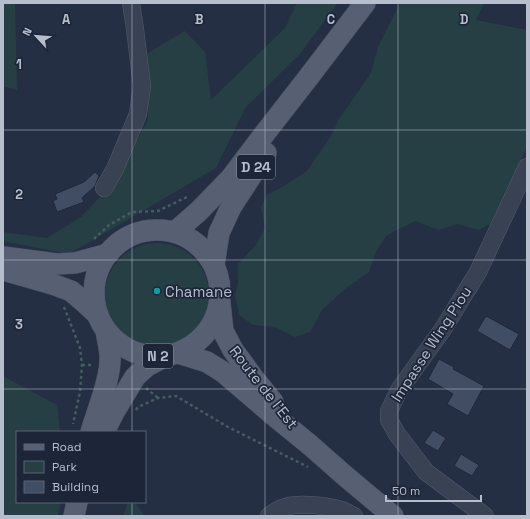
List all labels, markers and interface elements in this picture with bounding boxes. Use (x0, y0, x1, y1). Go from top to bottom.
text: A (62, 11, 71, 28)
text: B (195, 11, 204, 28)
text: C (327, 11, 335, 28)
text: D (460, 11, 469, 28)
north arrow (16, 16, 56, 56)
text: N (19, 25, 35, 38)
text: 1 (16, 56, 22, 73)
road number: D 24 (237, 155, 275, 179)
text: 2 (15, 186, 23, 203)
place label: Chamane (165, 282, 232, 301)
street label: Impasse Wing Piou (387, 283, 475, 405)
marker: Chamane (152, 286, 162, 296)
text: 3 (15, 316, 23, 333)
street label: Route de l'Est (226, 342, 302, 432)
road number: N 2 (143, 344, 173, 368)
legend (16, 431, 146, 503)
text: Road (52, 439, 81, 455)
text: Park (52, 459, 77, 475)
scale bar (386, 477, 481, 503)
text: Building (52, 479, 99, 495)
text: 50 m (392, 483, 420, 499)

